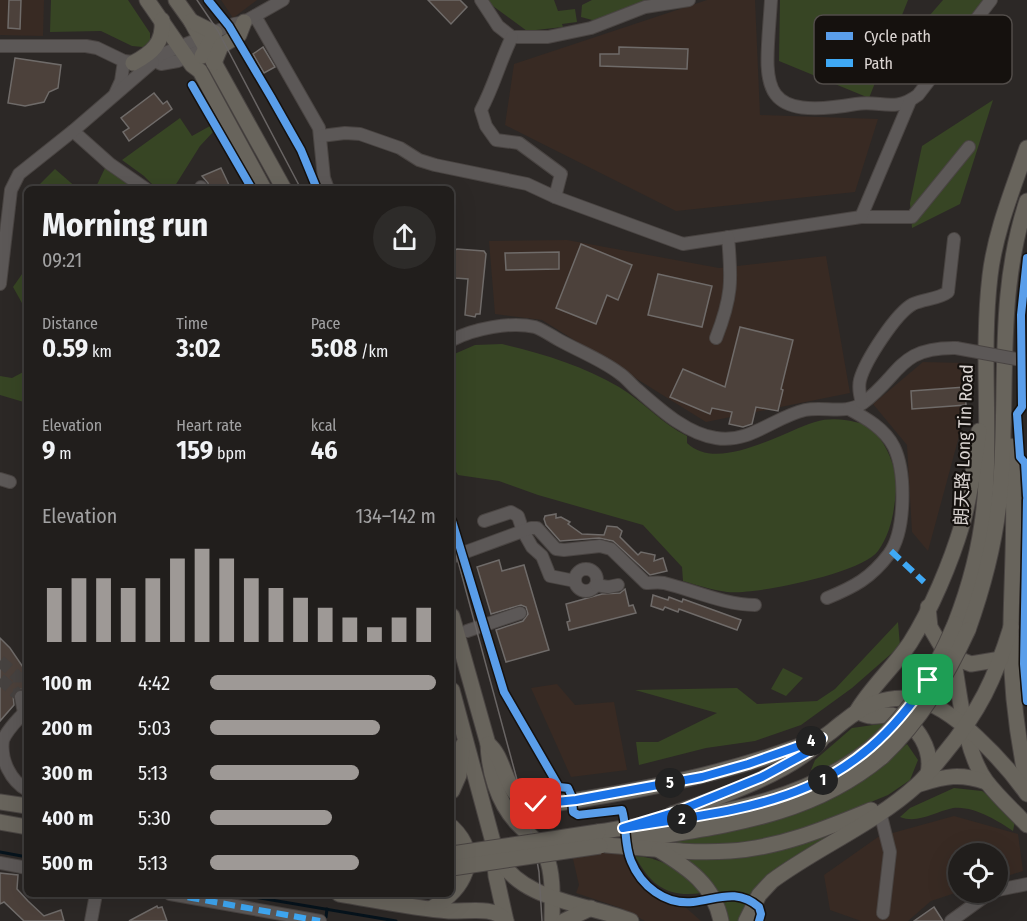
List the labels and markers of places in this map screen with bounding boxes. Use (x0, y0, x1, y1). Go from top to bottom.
pin (902, 654, 953, 705)
pin: 4 (796, 726, 826, 756)
pin: 1 (808, 765, 838, 795)
pin: 5 (655, 768, 685, 798)
pin (510, 778, 561, 829)
pin: 2 (667, 804, 697, 834)

